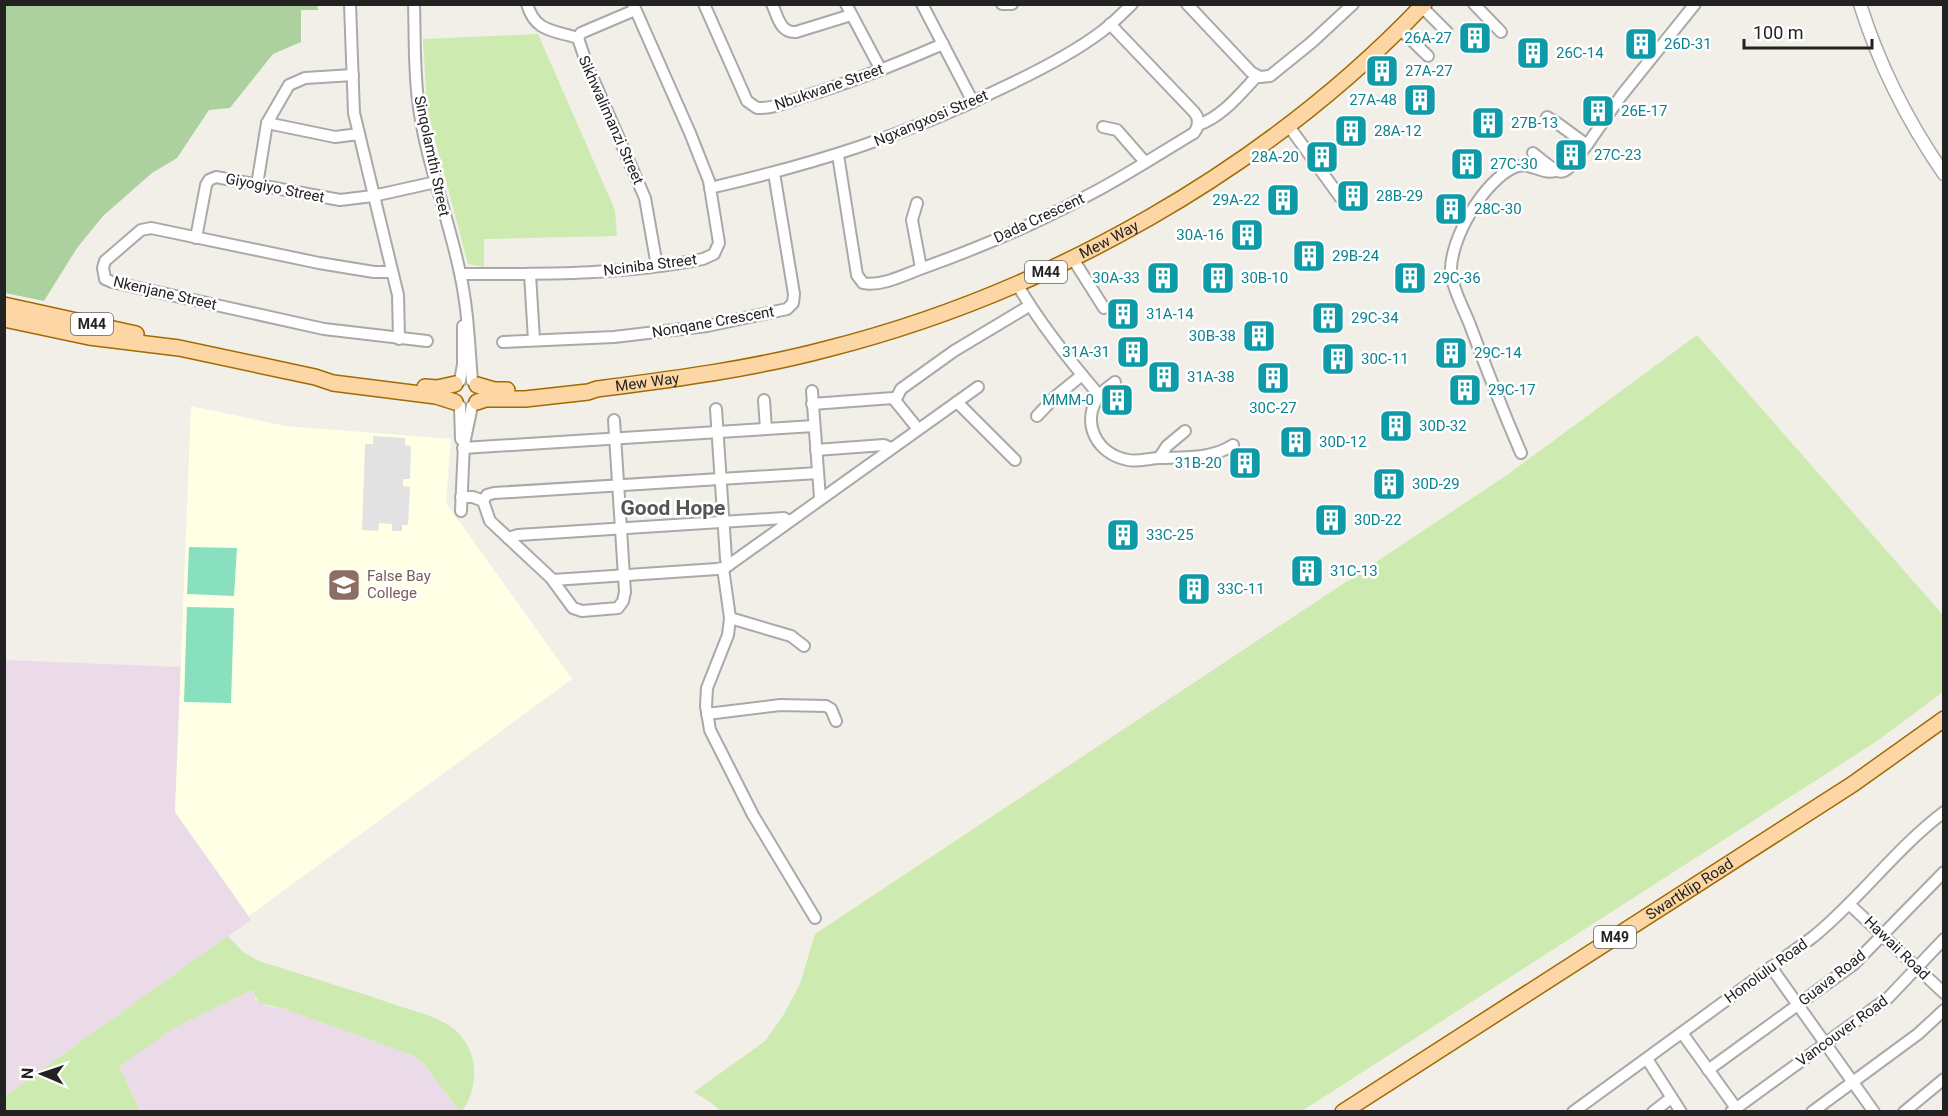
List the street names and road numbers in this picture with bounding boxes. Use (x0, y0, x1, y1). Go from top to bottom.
street label: Sikhwalimanzi Street (574, 53, 648, 187)
street label: Nbukwane Street (772, 60, 886, 114)
street label: Ngxangxosi Street (871, 86, 991, 150)
street label: Sinqolamthi Street (410, 94, 454, 218)
street label: Giyogiyo Street (224, 170, 326, 206)
street label: Dada Crescent (991, 189, 1087, 247)
street label: Mew Way (1076, 217, 1142, 263)
street label: Nciniba Street (602, 250, 698, 280)
road number: M44 (1025, 261, 1067, 283)
street label: Nkenjane Street (111, 272, 219, 314)
street label: Nonqane Crescent (651, 302, 776, 342)
road number: M44 (71, 313, 113, 335)
street label: Mew Way (614, 369, 680, 396)
street label: Swartklip Road (1642, 854, 1737, 924)
street label: Hawaii Road (1861, 912, 1933, 984)
road number: M49 (1594, 926, 1636, 948)
street label: Honolulu Road (1721, 935, 1811, 1007)
street label: Guava Road (1795, 946, 1869, 1010)
street label: Vancouver Road (1793, 992, 1891, 1070)

